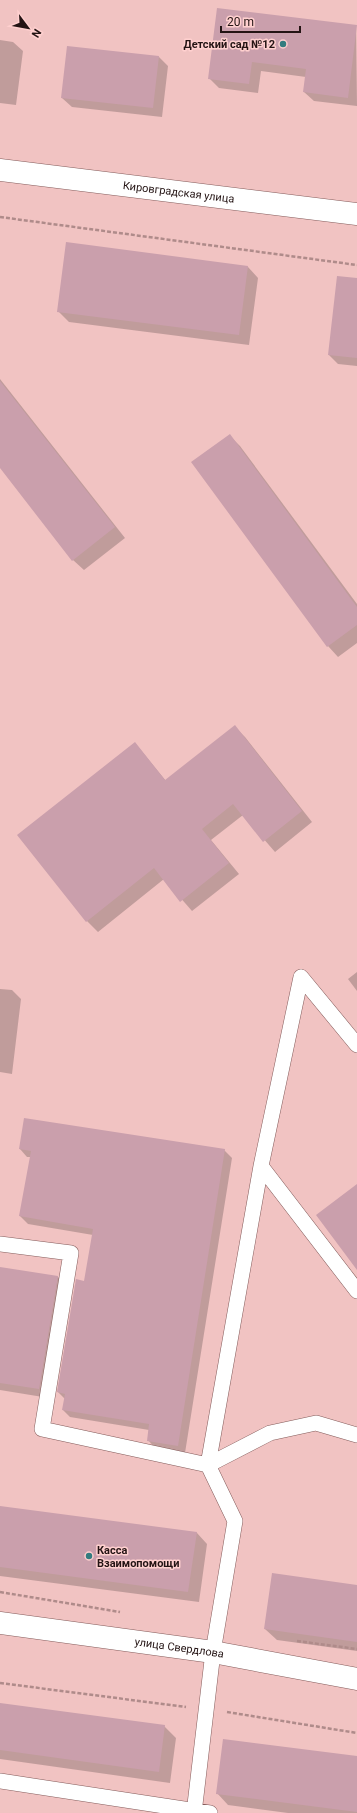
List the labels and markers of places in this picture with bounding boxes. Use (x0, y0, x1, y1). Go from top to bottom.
place label: Детский сад №12 (184, 38, 275, 51)
marker: Детский сад №12 (278, 39, 288, 49)
place label: Касса Взаимопомощи (97, 1544, 180, 1570)
marker: Касса Взаимопомощи (84, 1551, 94, 1561)

